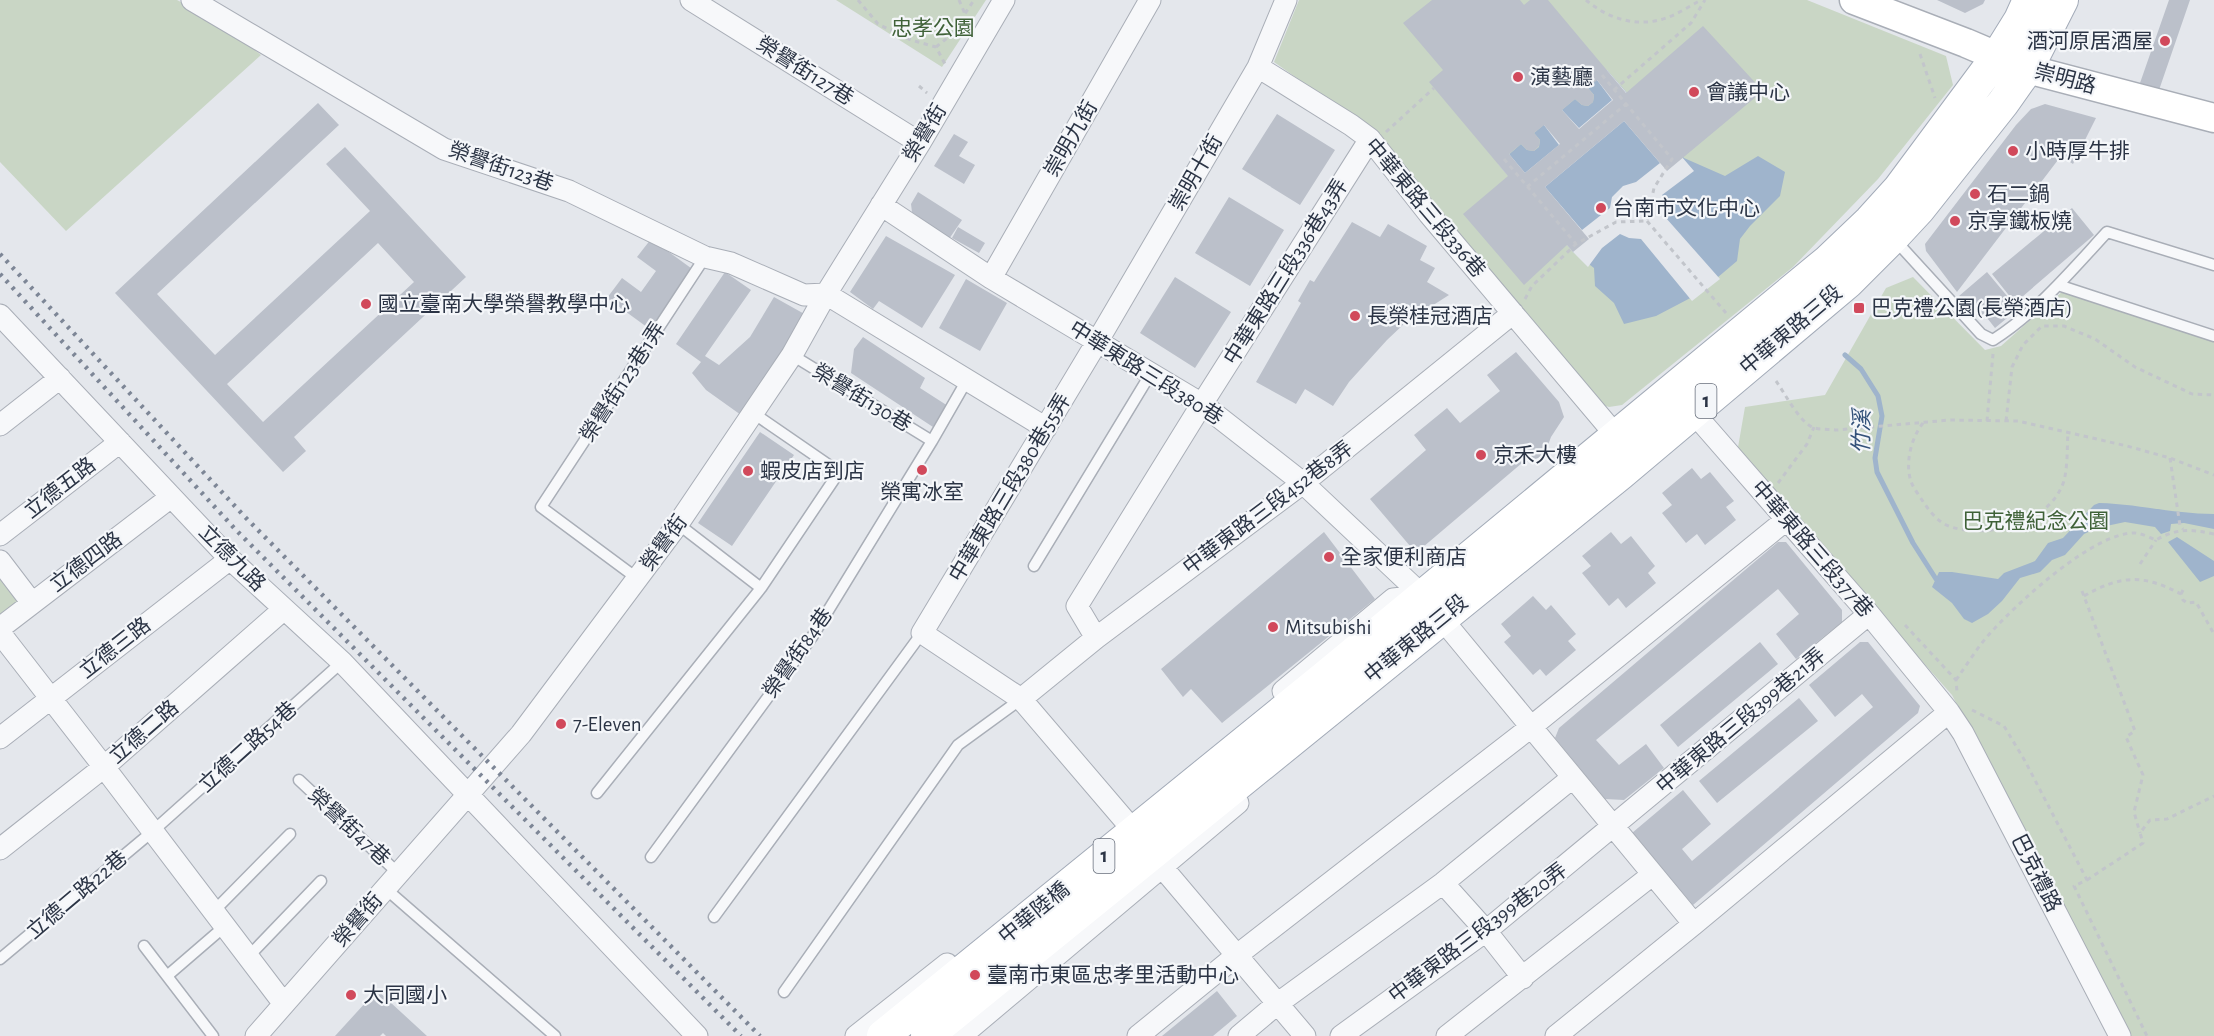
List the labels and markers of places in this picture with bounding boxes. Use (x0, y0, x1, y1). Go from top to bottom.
place label: 酒河原居酒屋 (2027, 30, 2153, 52)
marker: 酒河原居酒屋 (2158, 34, 2172, 48)
place label: 演藝廳 (1530, 66, 1593, 88)
marker: 演藝廳 (1511, 70, 1525, 84)
place label: 會議中心 (1706, 81, 1790, 103)
marker: 會議中心 (1687, 85, 1701, 99)
place label: 小時厚牛排 (2025, 140, 2130, 162)
marker: 小時厚牛排 (2006, 144, 2020, 158)
place label: 石二鍋 (1987, 183, 2050, 205)
marker: 石二鍋 (1968, 187, 1982, 201)
place label: 台南市文化中心 (1613, 197, 1760, 219)
marker: 台南市文化中心 (1594, 201, 1608, 215)
place label: 京享鐵板燒 (1967, 210, 2072, 232)
marker: 京享鐵板燒 (1948, 214, 1962, 228)
place label: 國立臺南大學榮譽教學中心 (378, 293, 630, 315)
marker: 國立臺南大學榮譽教學中心 (359, 297, 373, 311)
place label: 巴克禮公園(長榮酒店) (1871, 297, 2072, 319)
marker: 巴克禮公園(長榮酒店) (1852, 301, 1866, 315)
place label: 長榮桂冠酒店 (1367, 305, 1493, 327)
marker: 長榮桂冠酒店 (1348, 309, 1362, 323)
place label: 京禾大樓 (1493, 444, 1577, 466)
marker: 京禾大樓 (1474, 448, 1488, 462)
place label: 蝦皮店到店 (760, 460, 865, 482)
marker: 榮寓冰室 (915, 463, 929, 477)
marker: 蝦皮店到店 (741, 464, 755, 478)
place label: 榮寓冰室 (880, 480, 964, 503)
place label: 全家便利商店 (1341, 546, 1467, 568)
marker: 全家便利商店 (1322, 550, 1336, 564)
place label: Mitsubishi (1285, 617, 1371, 638)
marker: Mitsubishi (1266, 620, 1280, 634)
place label: 7-Eleven (573, 714, 642, 735)
marker: 7-Eleven (554, 717, 568, 731)
place label: 臺南市東區忠孝里活動中心 (987, 964, 1239, 986)
marker: 臺南市東區忠孝里活動中心 (968, 968, 982, 982)
place label: 大同國小 (363, 984, 447, 1006)
marker: 大同國小 (344, 988, 358, 1002)

